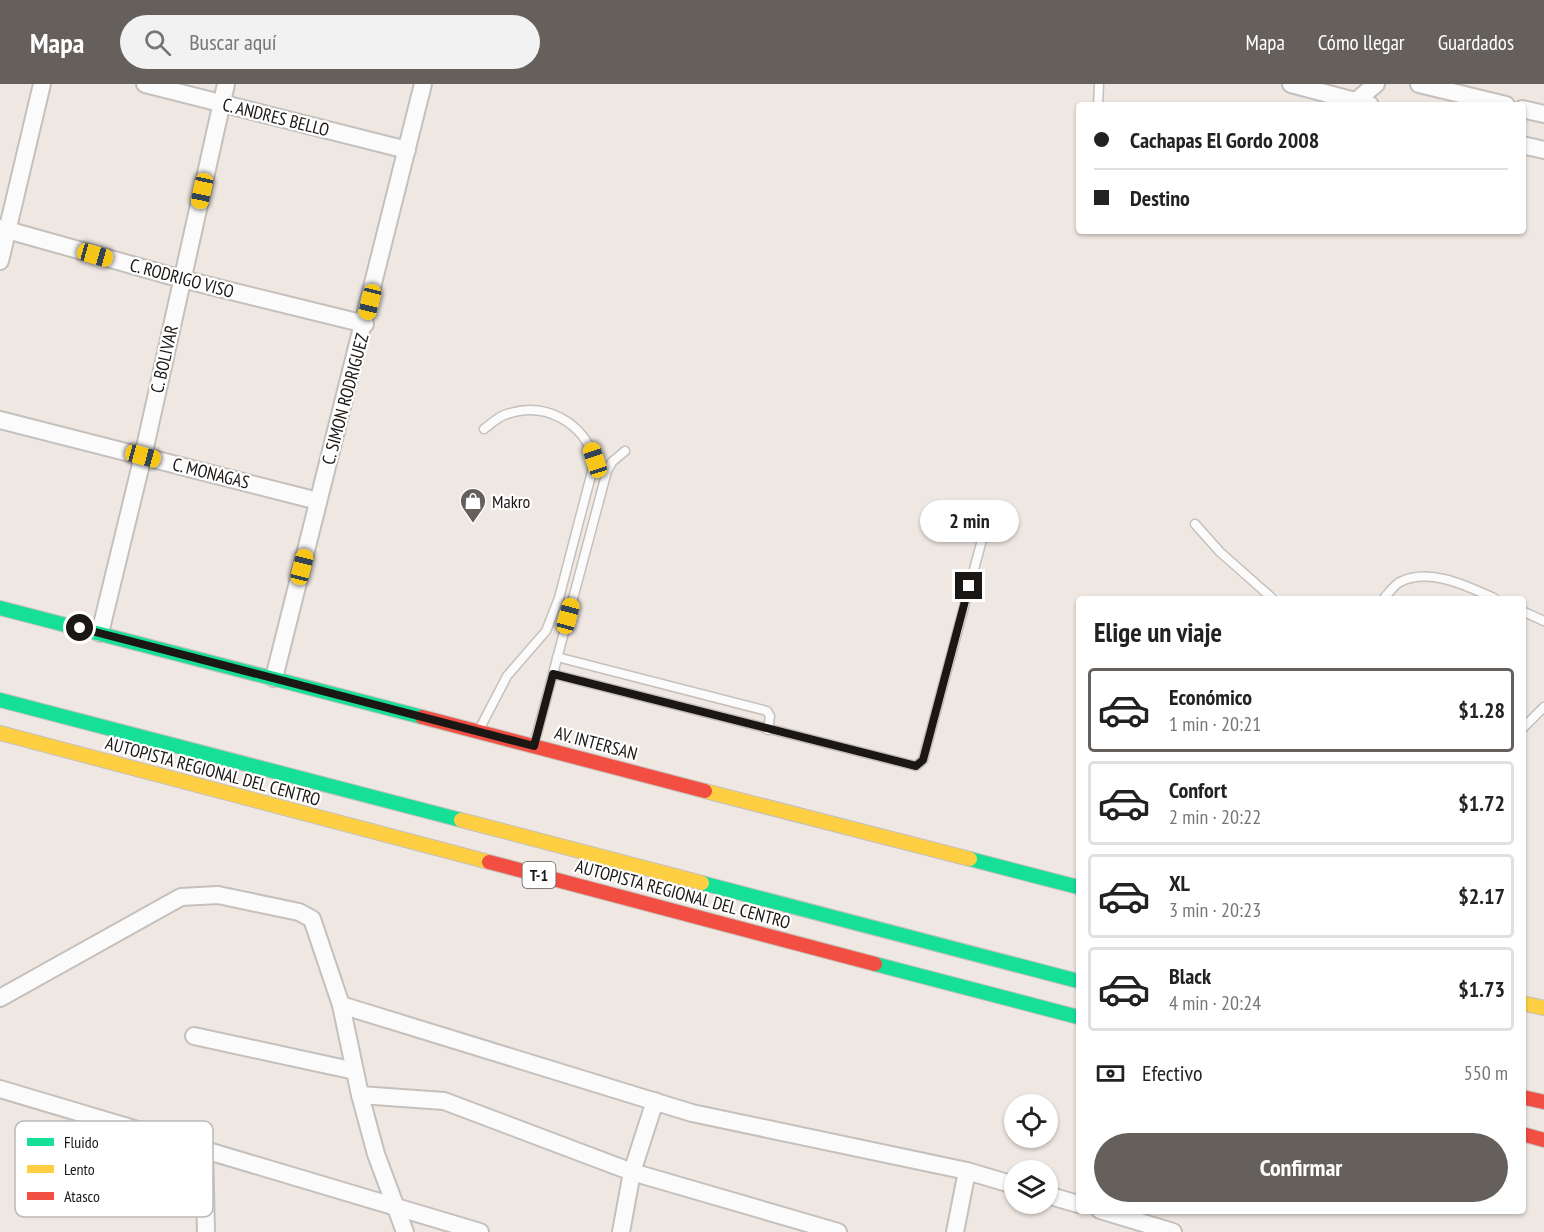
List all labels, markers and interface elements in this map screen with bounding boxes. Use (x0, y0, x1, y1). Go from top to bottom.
search box (120, 15, 540, 69)
text: Mapa (30, 24, 84, 61)
icon: search (141, 26, 174, 59)
text: Buscar aquí (189, 28, 277, 56)
text: Mapa (1246, 29, 1285, 56)
text: Cómo llegar (1318, 29, 1405, 56)
text: Guardados (1438, 29, 1514, 56)
street label: C. ANDRES BELLO (220, 93, 332, 141)
text: Cachapas El Gordo 2008 (1130, 126, 1319, 154)
car (189, 172, 215, 210)
text: Destino (1130, 184, 1190, 212)
car (75, 241, 115, 269)
street label: C. RODRIGO VISO (128, 253, 237, 303)
car (357, 282, 383, 322)
street label: C. BOLIVAR (145, 323, 183, 395)
street label: C. SIMON RODRIGUEZ (316, 331, 374, 467)
car (581, 440, 609, 480)
car (123, 443, 163, 469)
street label: C. MONAGAS (170, 452, 252, 494)
shop icon: Makro (458, 486, 488, 524)
place label: Makro (492, 490, 531, 513)
callout: 2 min (920, 499, 1018, 541)
text: 2 min (949, 508, 990, 534)
car (289, 547, 315, 587)
route end (955, 572, 982, 599)
car (555, 596, 581, 636)
route start (66, 614, 93, 641)
text: Elige un viaje (1094, 615, 1222, 649)
icon: car (1097, 683, 1151, 737)
text: Económico (1169, 683, 1252, 711)
text: $1.28 (1458, 696, 1505, 724)
text: 1 min · 20:21 (1169, 711, 1261, 737)
street label: AV. INTERSAN (552, 721, 640, 765)
street label: AUTOPISTA REGIONAL DEL CENTRO (103, 731, 323, 811)
icon: car (1097, 776, 1151, 830)
text: Confort (1169, 776, 1227, 804)
text: $1.72 (1458, 789, 1505, 817)
text: 2 min · 20:22 (1169, 804, 1261, 830)
street label: AUTOPISTA REGIONAL DEL CENTRO (573, 854, 793, 934)
road number: T-1 (522, 862, 556, 888)
icon: car (1097, 869, 1151, 923)
text: XL (1169, 869, 1190, 897)
text: $2.17 (1458, 882, 1505, 910)
text: 3 min · 20:23 (1169, 897, 1261, 923)
icon: car (1097, 962, 1151, 1016)
text: Black (1169, 962, 1211, 990)
text: $1.73 (1458, 975, 1505, 1003)
text: 4 min · 20:24 (1169, 990, 1261, 1016)
icon: cash (1094, 1057, 1127, 1090)
text: Efectivo (1142, 1059, 1203, 1087)
text: 550 m (1464, 1060, 1508, 1086)
map controls (1004, 1094, 1058, 1214)
button: locate (1004, 1094, 1058, 1148)
legend (15, 1121, 213, 1217)
text: Fluido (64, 1132, 99, 1152)
button: Confirmar (1094, 1133, 1508, 1202)
text: Lento (64, 1159, 95, 1179)
button: layers (1004, 1160, 1058, 1214)
text: Atasco (64, 1186, 100, 1206)

